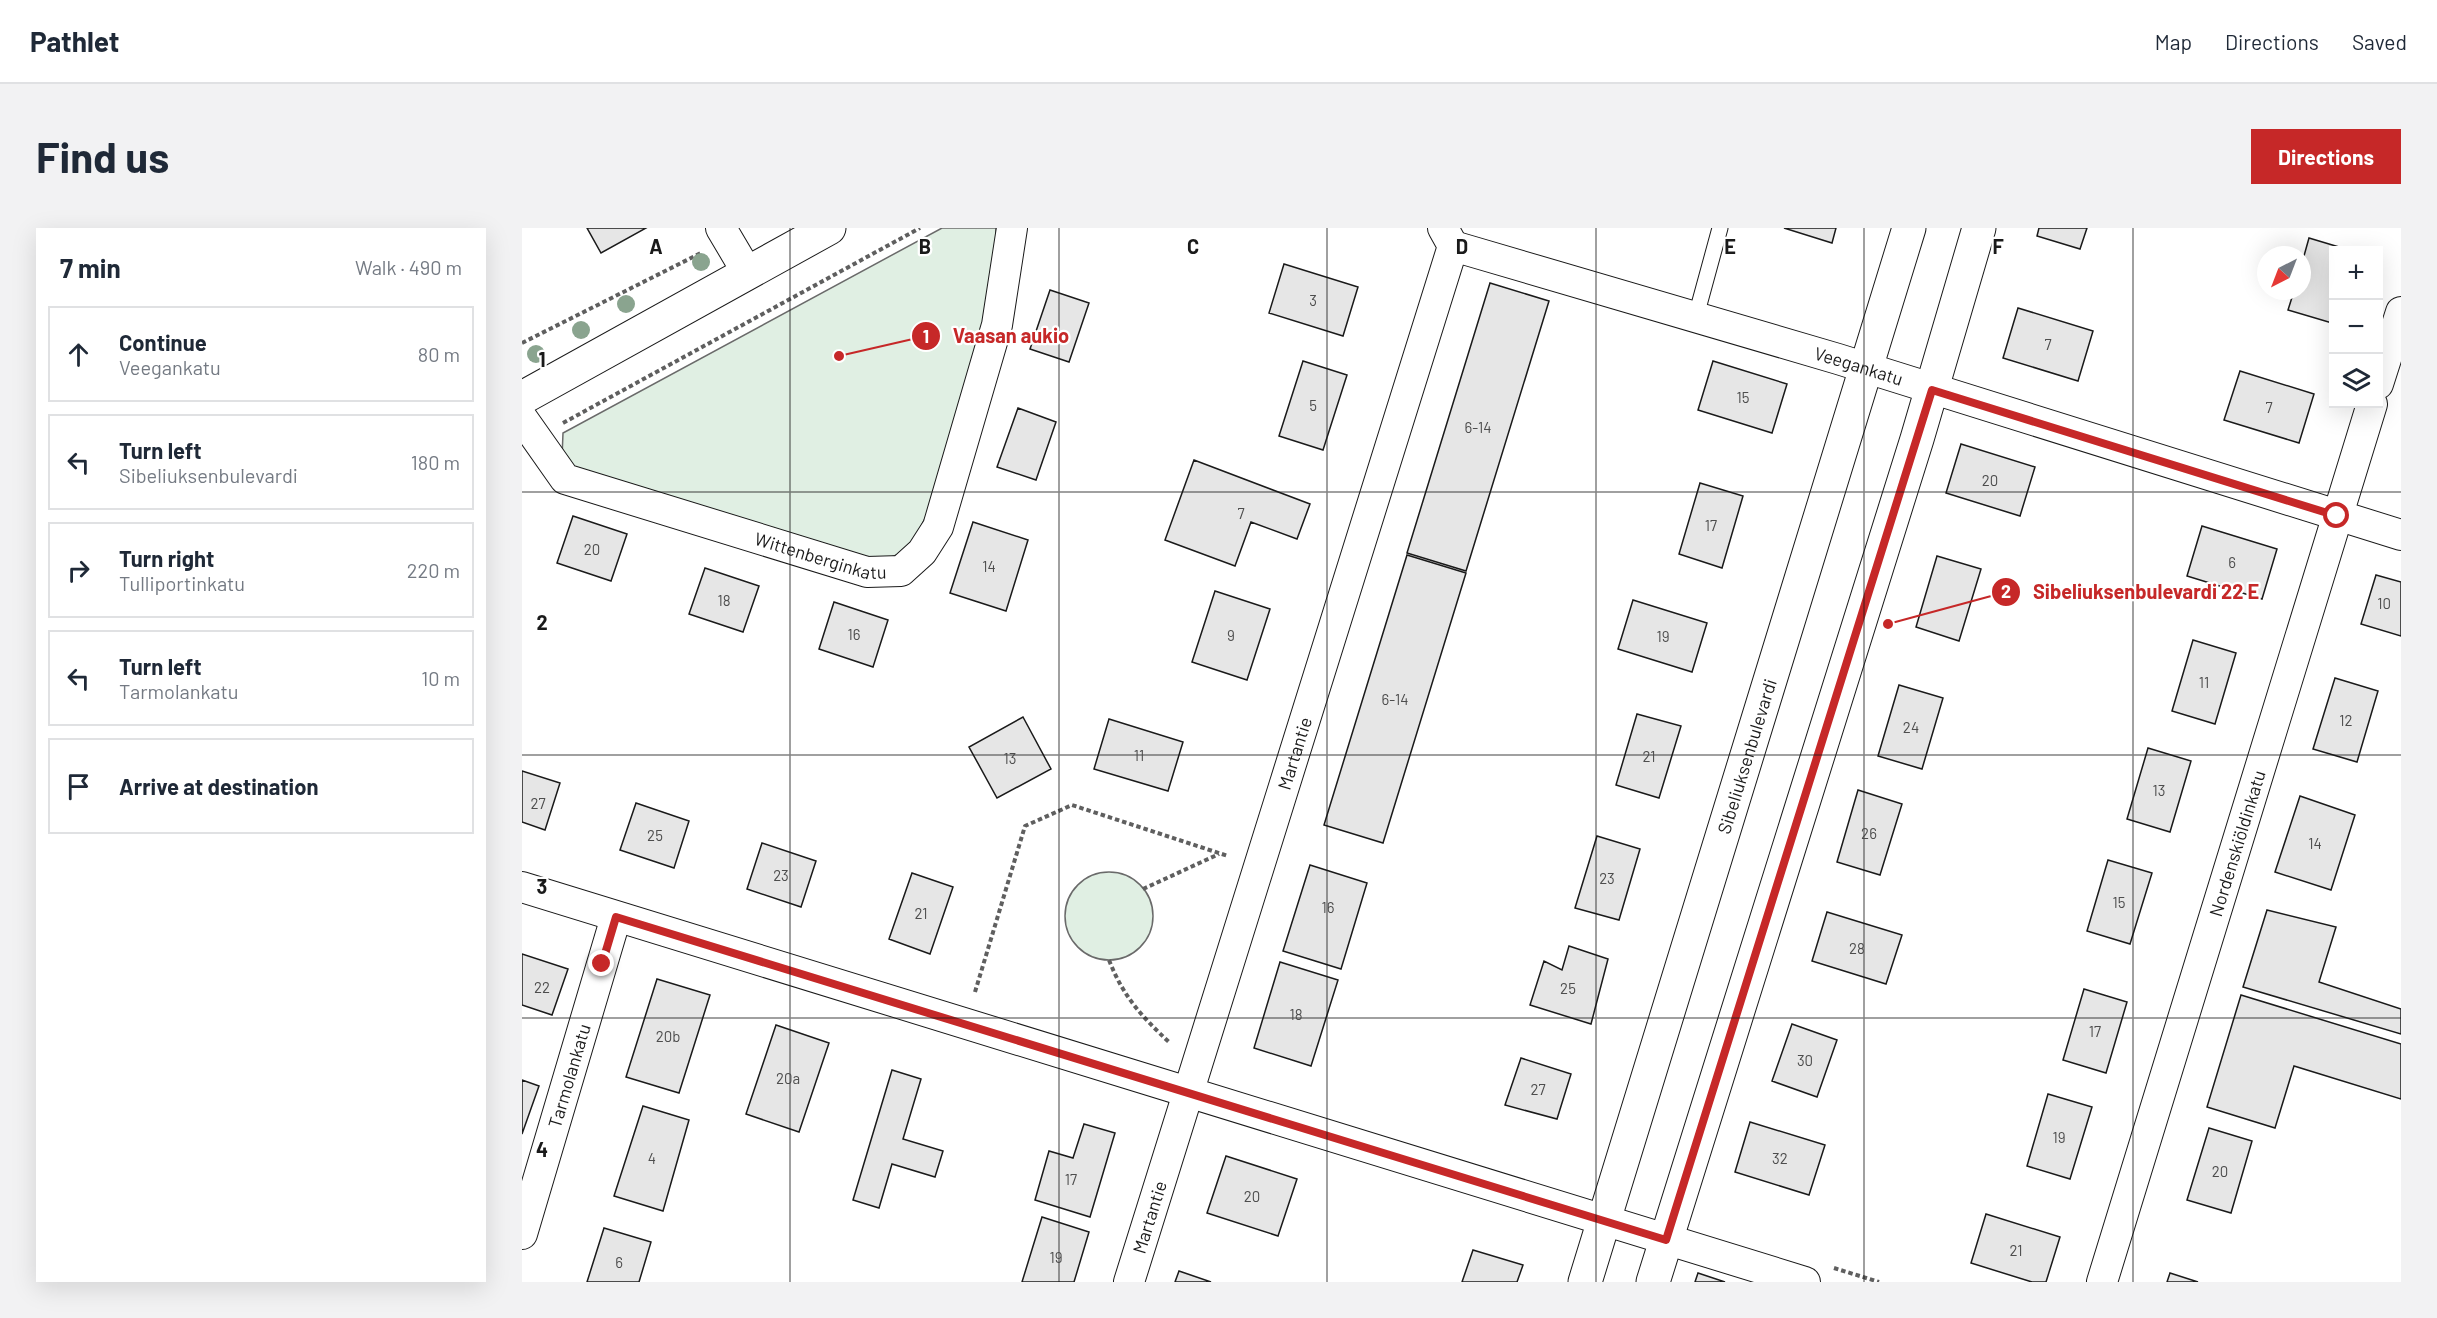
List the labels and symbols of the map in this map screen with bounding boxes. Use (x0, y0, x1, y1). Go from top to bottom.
text: A (649, 234, 663, 258)
text: B (919, 234, 931, 258)
text: C (1187, 234, 1199, 258)
text: D (1456, 234, 1468, 258)
text: E (1724, 234, 1736, 258)
text: F (1992, 234, 2004, 258)
north arrow (2257, 246, 2311, 300)
house number: 3 (1309, 291, 1317, 309)
callout: Vaasan aukio (911, 317, 1082, 355)
text: Vaasan aukio (953, 323, 1069, 347)
text: 1 (923, 325, 929, 347)
house number: 7 (2044, 335, 2052, 353)
street label: Veegankatu (1812, 342, 1906, 390)
text: 1 (538, 347, 546, 371)
house number: 15 (1737, 388, 1749, 406)
house number: 5 (1309, 396, 1317, 414)
house number: 7 (2265, 398, 2273, 416)
house number: 6-14 (1464, 418, 1492, 436)
house number: 20 (1982, 471, 1998, 489)
route start (2323, 502, 2349, 528)
house number: 7 (1237, 504, 1245, 522)
house number: 17 (1705, 516, 1717, 534)
street label: Wittenberginkatu (752, 527, 887, 583)
house number: 20 (584, 540, 600, 558)
house number: 6 (2228, 553, 2236, 571)
house number: 14 (982, 557, 996, 575)
callout: Sibeliuksenbulevardi 22 E (1991, 573, 2271, 611)
text: Sibeliuksenbulevardi 22 E (2033, 579, 2259, 603)
text: 2 (2001, 580, 2011, 602)
house number: 18 (717, 591, 731, 609)
house number: 10 (2377, 594, 2391, 612)
text: 2 (536, 610, 548, 634)
house number: 16 (848, 625, 860, 643)
house number: 9 (1227, 626, 1235, 644)
house number: 19 (1656, 627, 1670, 645)
house number: 11 (2199, 673, 2209, 691)
street label: Sibeliuksenbulevardi (1712, 676, 1781, 837)
house number: 6-14 (1381, 690, 1409, 708)
house number: 12 (2339, 711, 2353, 729)
street label: Martantie (1273, 714, 1316, 792)
house number: 24 (1903, 718, 1919, 736)
house number: 11 (1134, 746, 1144, 764)
house number: 21 (1642, 747, 1656, 765)
house number: 13 (1004, 749, 1016, 767)
street label: Nordenskiöldinkatu (2204, 767, 2270, 919)
house number: 13 (2153, 781, 2165, 799)
house number: 27 (530, 794, 546, 812)
house number: 26 (1861, 824, 1877, 842)
house number: 25 (647, 826, 663, 844)
house number: 14 (2308, 834, 2322, 852)
house number: 23 (773, 866, 789, 884)
house number: 23 (1599, 869, 1615, 887)
text: 3 (537, 874, 547, 898)
house number: 15 (2113, 893, 2125, 911)
house number: 16 (1322, 898, 1334, 916)
house number: 21 (914, 904, 928, 922)
house number: 28 (1849, 939, 1865, 957)
route end (588, 950, 614, 976)
house number: 22 (534, 978, 550, 996)
house number: 25 (1560, 979, 1576, 997)
house number: 18 (1289, 1005, 1303, 1023)
street label: Tarmolankatu (543, 1021, 595, 1131)
house number: 17 (2089, 1022, 2101, 1040)
house number: 20b (656, 1027, 680, 1045)
house number: 30 (1797, 1051, 1813, 1069)
house number: 20a (776, 1069, 800, 1087)
house number: 27 (1530, 1080, 1546, 1098)
house number: 19 (2052, 1128, 2066, 1146)
text: 4 (536, 1137, 548, 1161)
house number: 4 (648, 1149, 656, 1167)
house number: 32 (1772, 1149, 1788, 1167)
house number: 20 (2212, 1162, 2228, 1180)
house number: 17 (1065, 1170, 1077, 1188)
street label: Martantie (1128, 1178, 1171, 1256)
house number: 20 (1244, 1187, 1260, 1205)
house number: 21 (2009, 1241, 2023, 1259)
house number: 19 (1049, 1248, 1063, 1266)
house number: 6 (615, 1253, 623, 1271)

